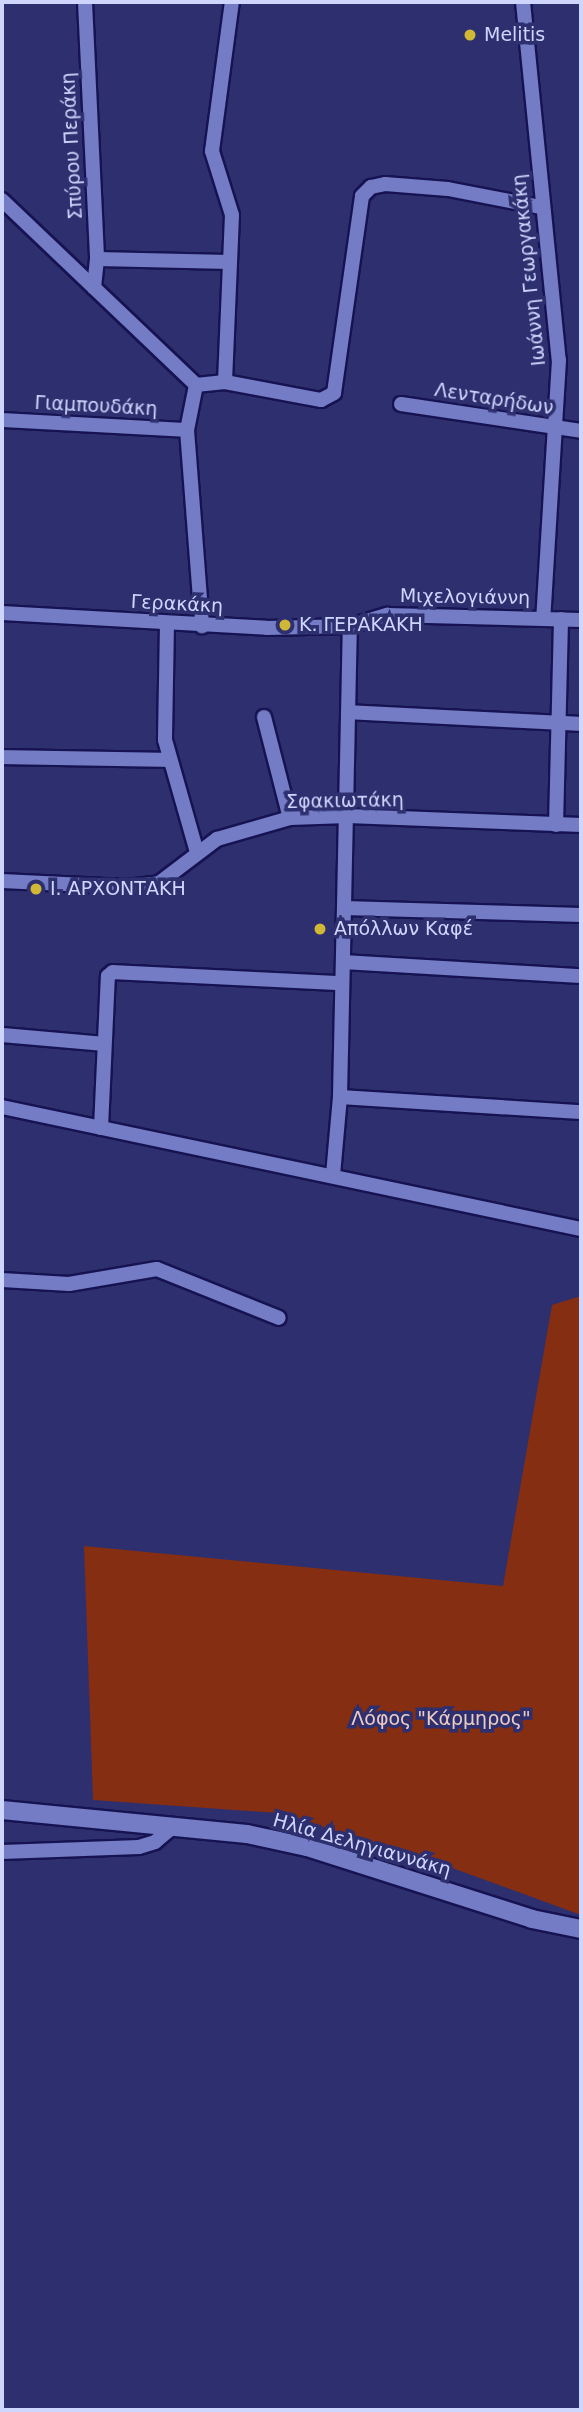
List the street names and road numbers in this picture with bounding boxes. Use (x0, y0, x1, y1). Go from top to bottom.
street label: Σπύρου Περάκη (57, 72, 87, 220)
street label: Ιωάννη Γεωργακάκη (508, 173, 550, 367)
street label: Λενταρήδων (433, 378, 555, 420)
street label: Γιαμπουδάκη (34, 391, 158, 421)
street label: Μιχελογιάννη (400, 584, 530, 610)
street label: Γερακάκη (130, 590, 224, 618)
street label: Σφακιωτάκη (286, 789, 404, 813)
street label: Ηλία Δεληγιαννάκη (270, 1809, 454, 1881)

